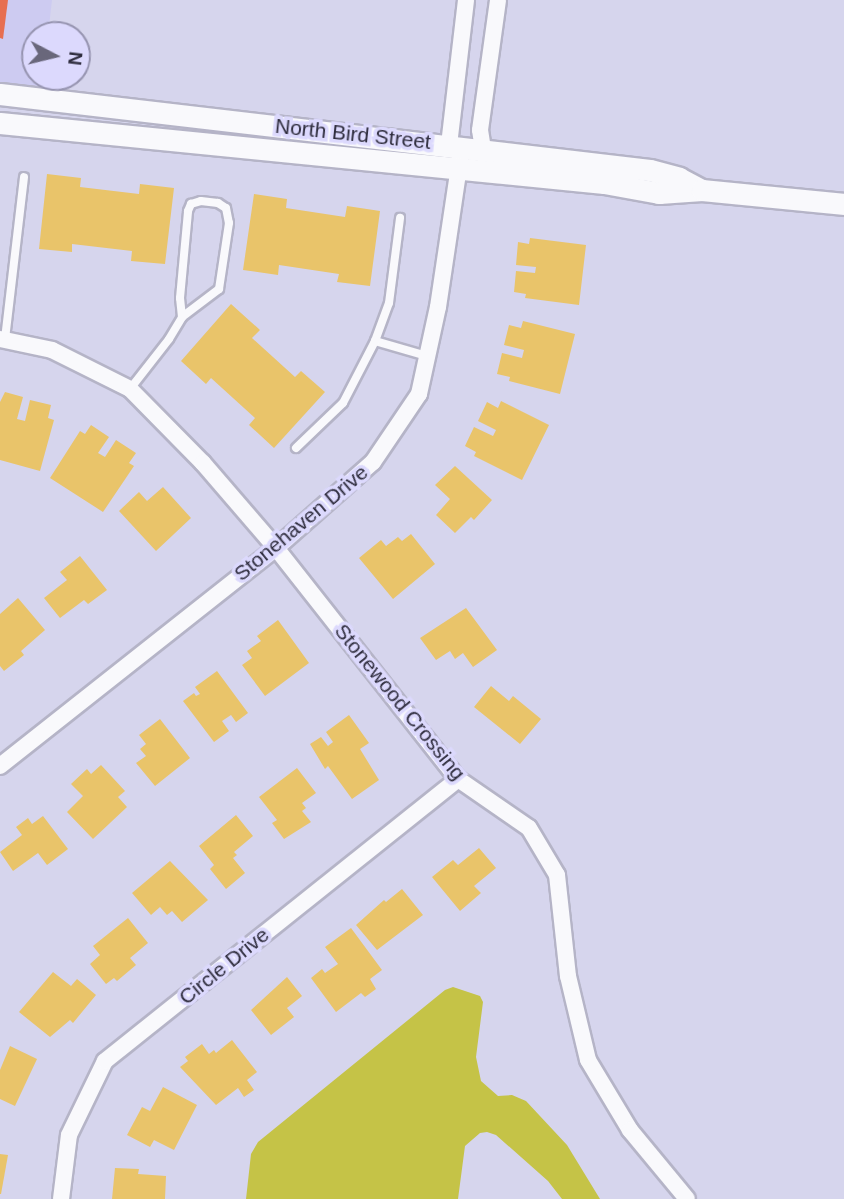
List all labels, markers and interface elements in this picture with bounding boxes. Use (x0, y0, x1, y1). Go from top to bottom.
north arrow (21, 21, 91, 91)
text: N (64, 50, 87, 66)
street label: North Bird Street (274, 113, 432, 155)
street label: Stonehaven Drive (229, 460, 373, 586)
street label: Stonewood Crossing (329, 619, 471, 785)
street label: Circle Drive (174, 922, 274, 1010)

